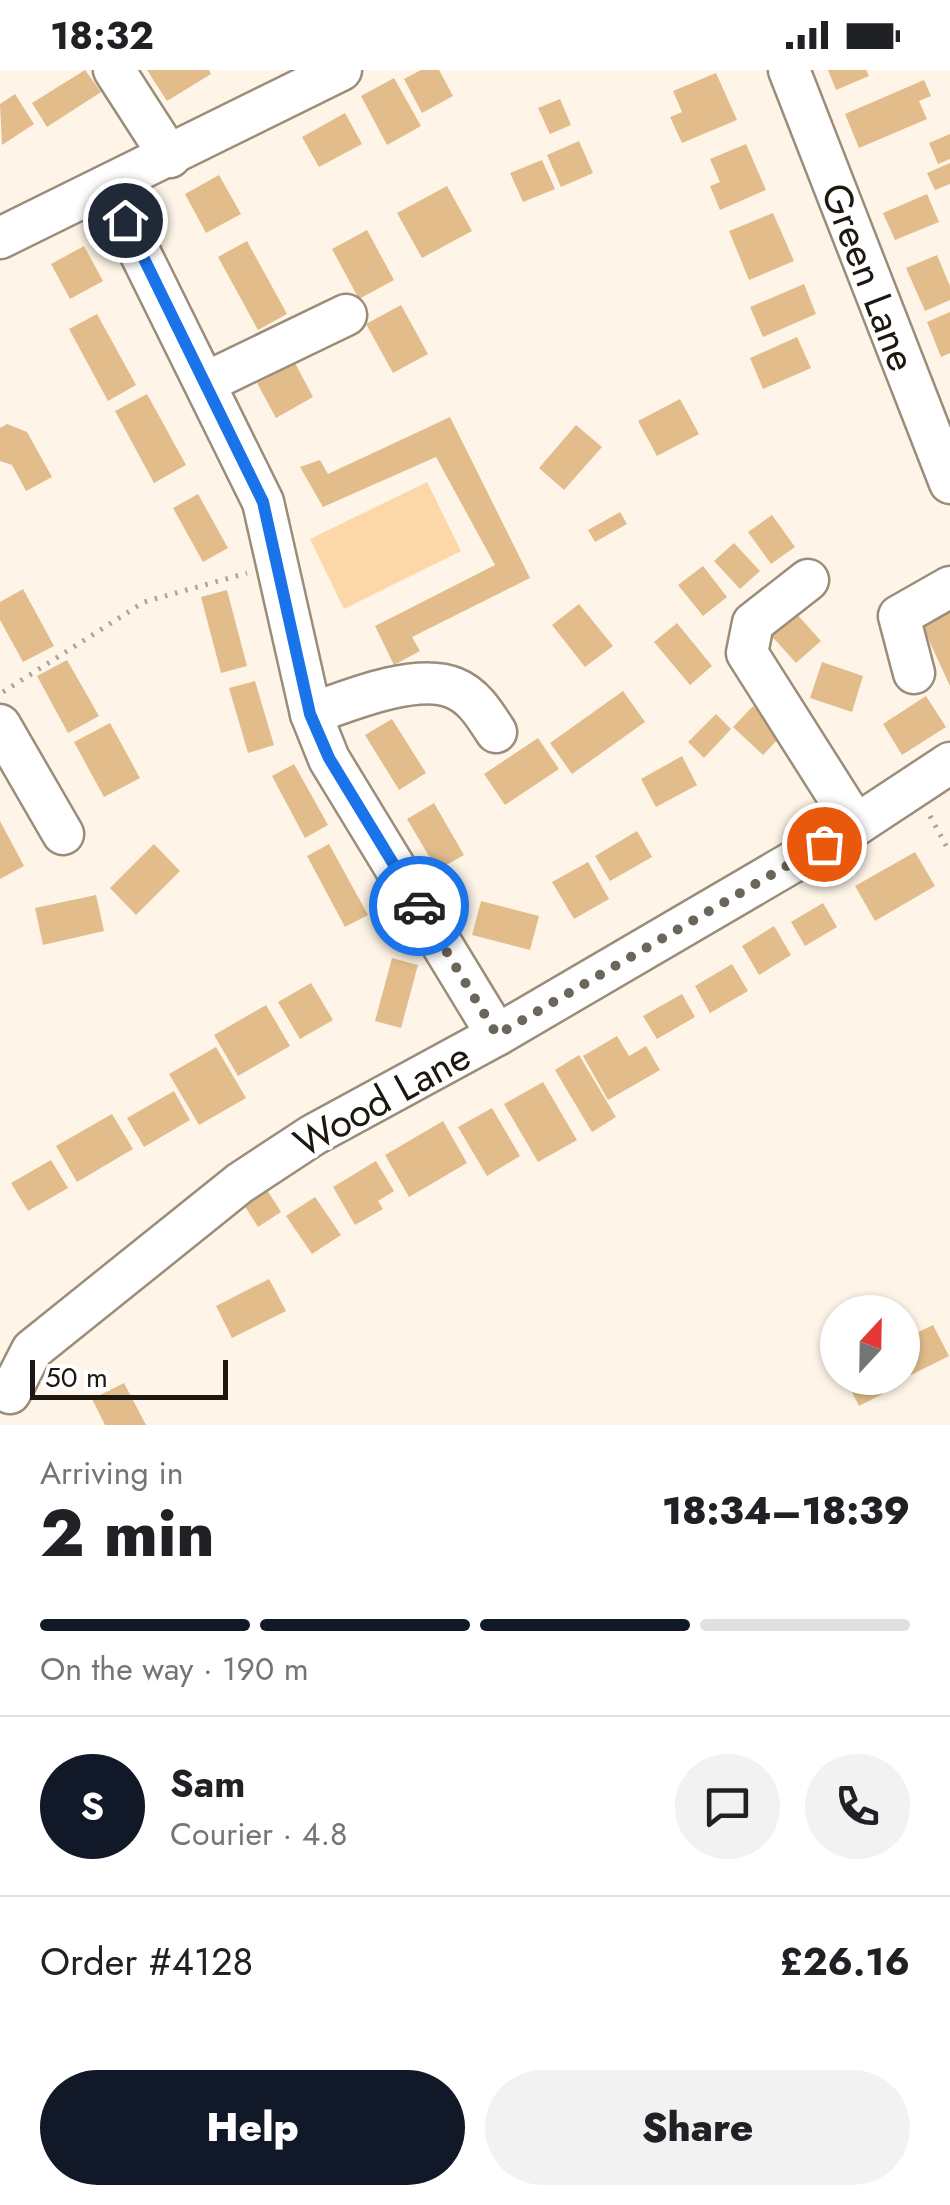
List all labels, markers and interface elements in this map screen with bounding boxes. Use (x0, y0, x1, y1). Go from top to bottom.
text: 18:32 (50, 8, 154, 63)
street label: Green Lane (807, 175, 931, 379)
pin (83, 178, 168, 263)
icon: home (98, 193, 153, 248)
pin (782, 802, 867, 887)
icon: bag (797, 817, 852, 872)
courier (369, 856, 469, 956)
icon: car (392, 879, 447, 934)
street label: Wood Lane (283, 1027, 481, 1171)
north arrow (820, 1295, 920, 1395)
map controls (820, 1295, 920, 1395)
scale bar (30, 1355, 228, 1400)
text: 50 m (45, 1357, 108, 1398)
text: Arriving in (40, 1450, 184, 1496)
text: 18:34–18:39 (662, 1483, 910, 1538)
text: 2 min (40, 1486, 215, 1580)
text: On the way · 190 m (40, 1646, 309, 1692)
button: chat (675, 1754, 780, 1859)
button: phone (805, 1754, 910, 1859)
text: Sam (170, 1756, 245, 1811)
text: S (81, 1779, 104, 1834)
text: Courier · 4.8 (170, 1811, 347, 1857)
text: Order #4128 (40, 1934, 253, 1989)
text: £26.16 (779, 1934, 910, 1989)
button: Help (40, 2070, 465, 2185)
button: Share (485, 2070, 910, 2185)

